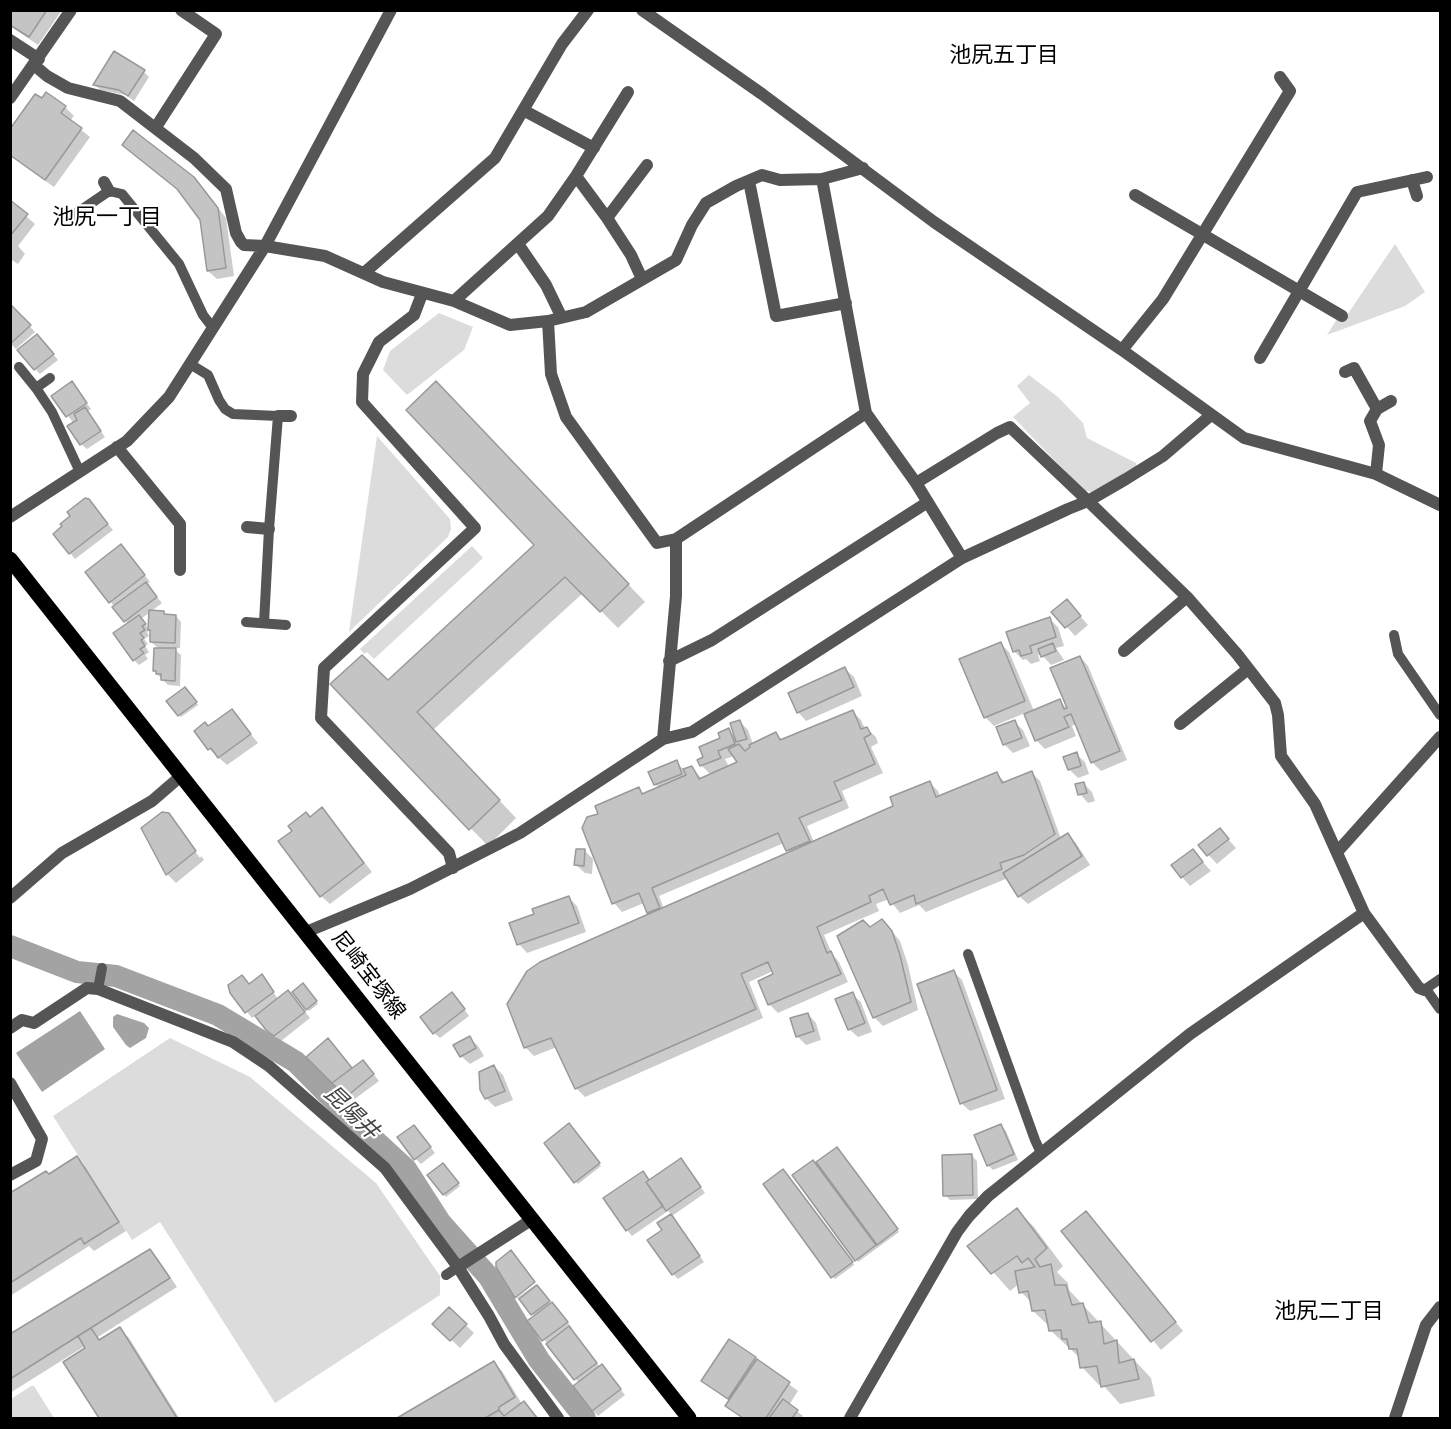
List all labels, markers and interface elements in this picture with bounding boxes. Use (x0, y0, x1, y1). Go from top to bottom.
district label: 池尻五丁目 (949, 44, 1059, 70)
district label: 池尻一丁目 (52, 206, 162, 232)
street label: 尼崎宝塚線 (325, 927, 409, 1025)
water label: 昆陽井 (317, 1082, 383, 1146)
district label: 池尻二丁目 (1274, 1300, 1384, 1326)

